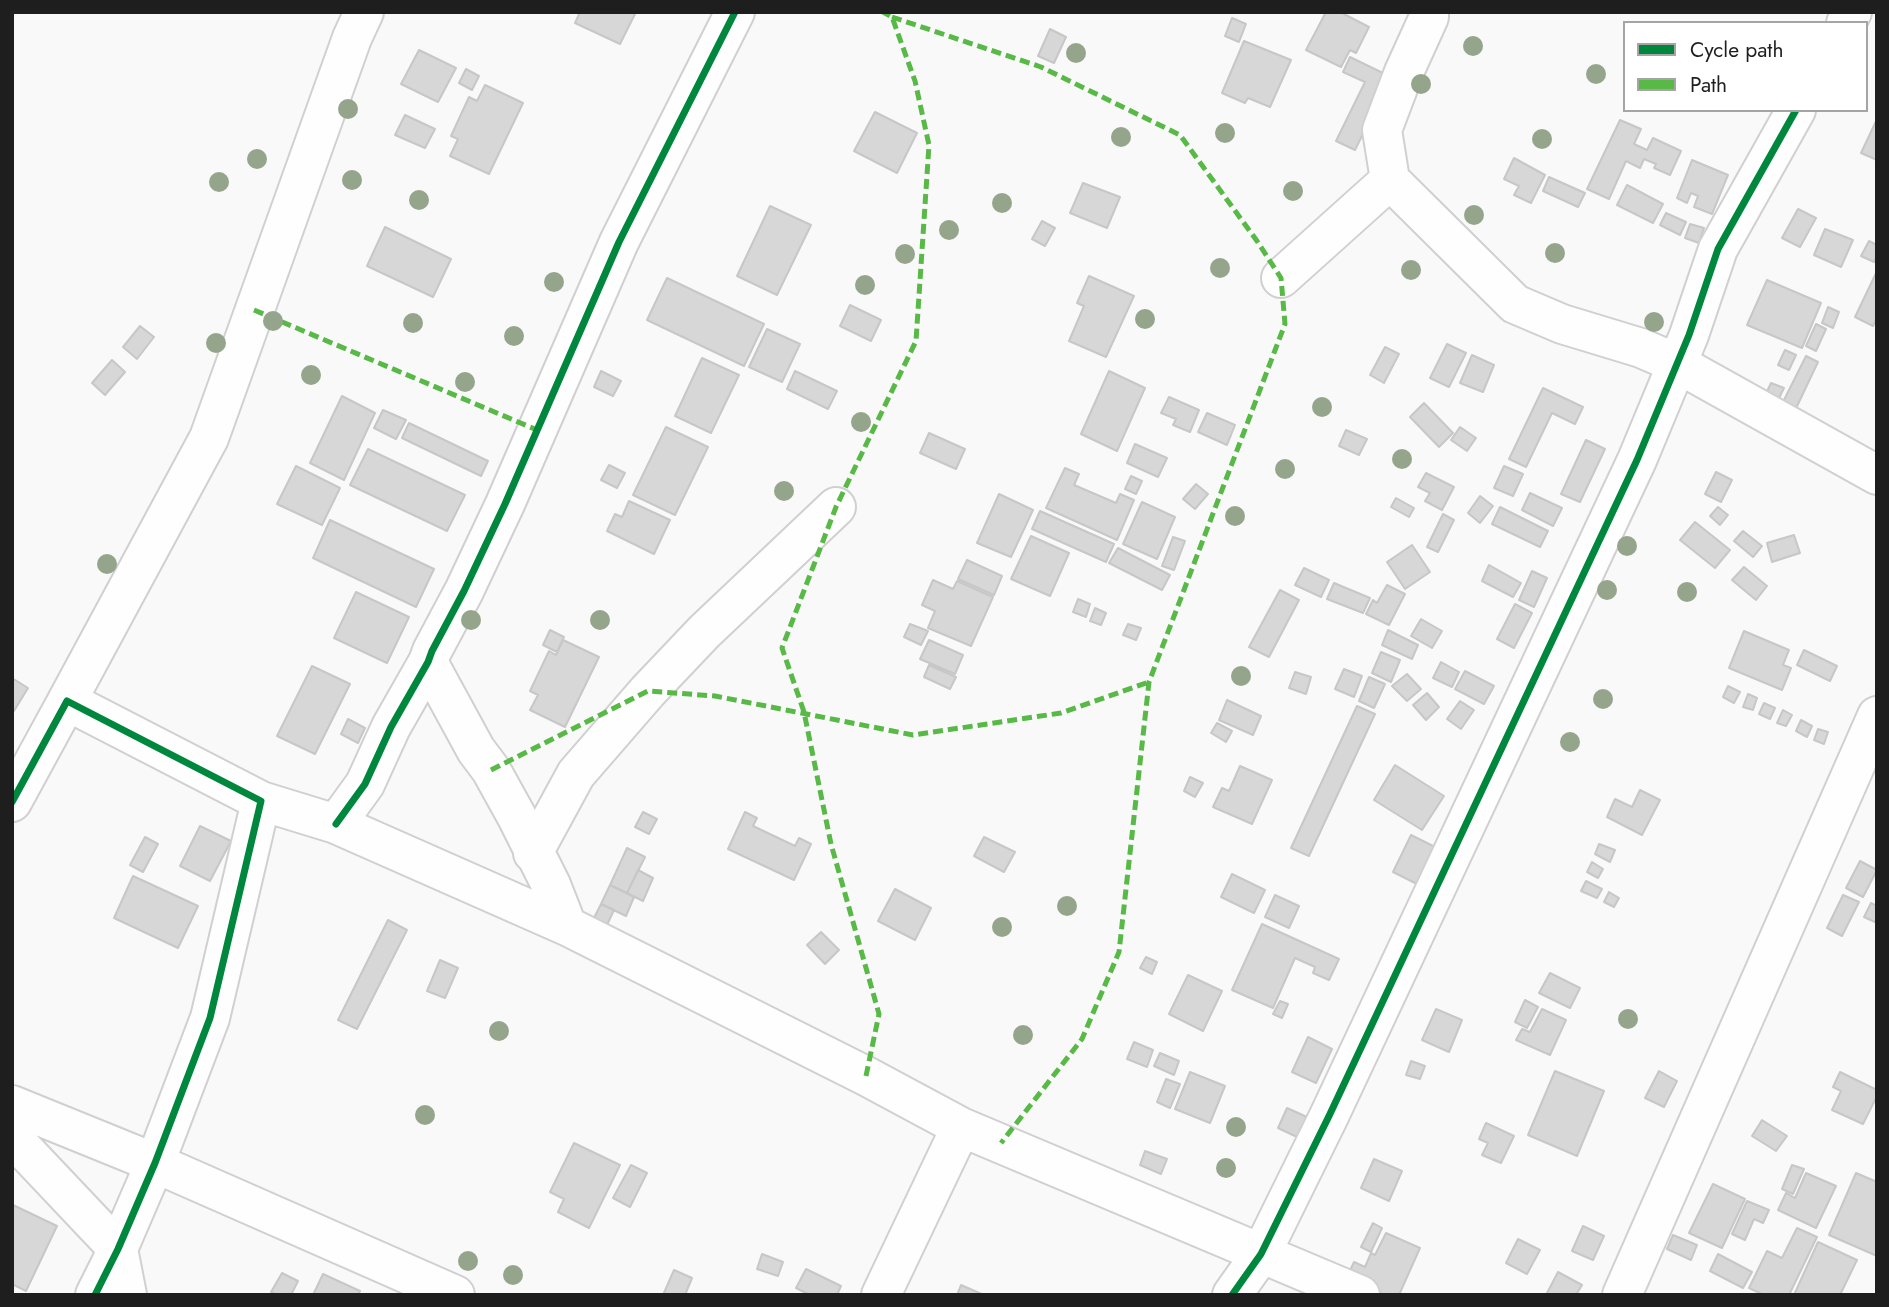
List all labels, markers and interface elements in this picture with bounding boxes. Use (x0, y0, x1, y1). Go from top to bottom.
legend (1623, 21, 1868, 112)
text: Cycle path (1690, 35, 1783, 65)
text: Path (1690, 70, 1727, 100)

